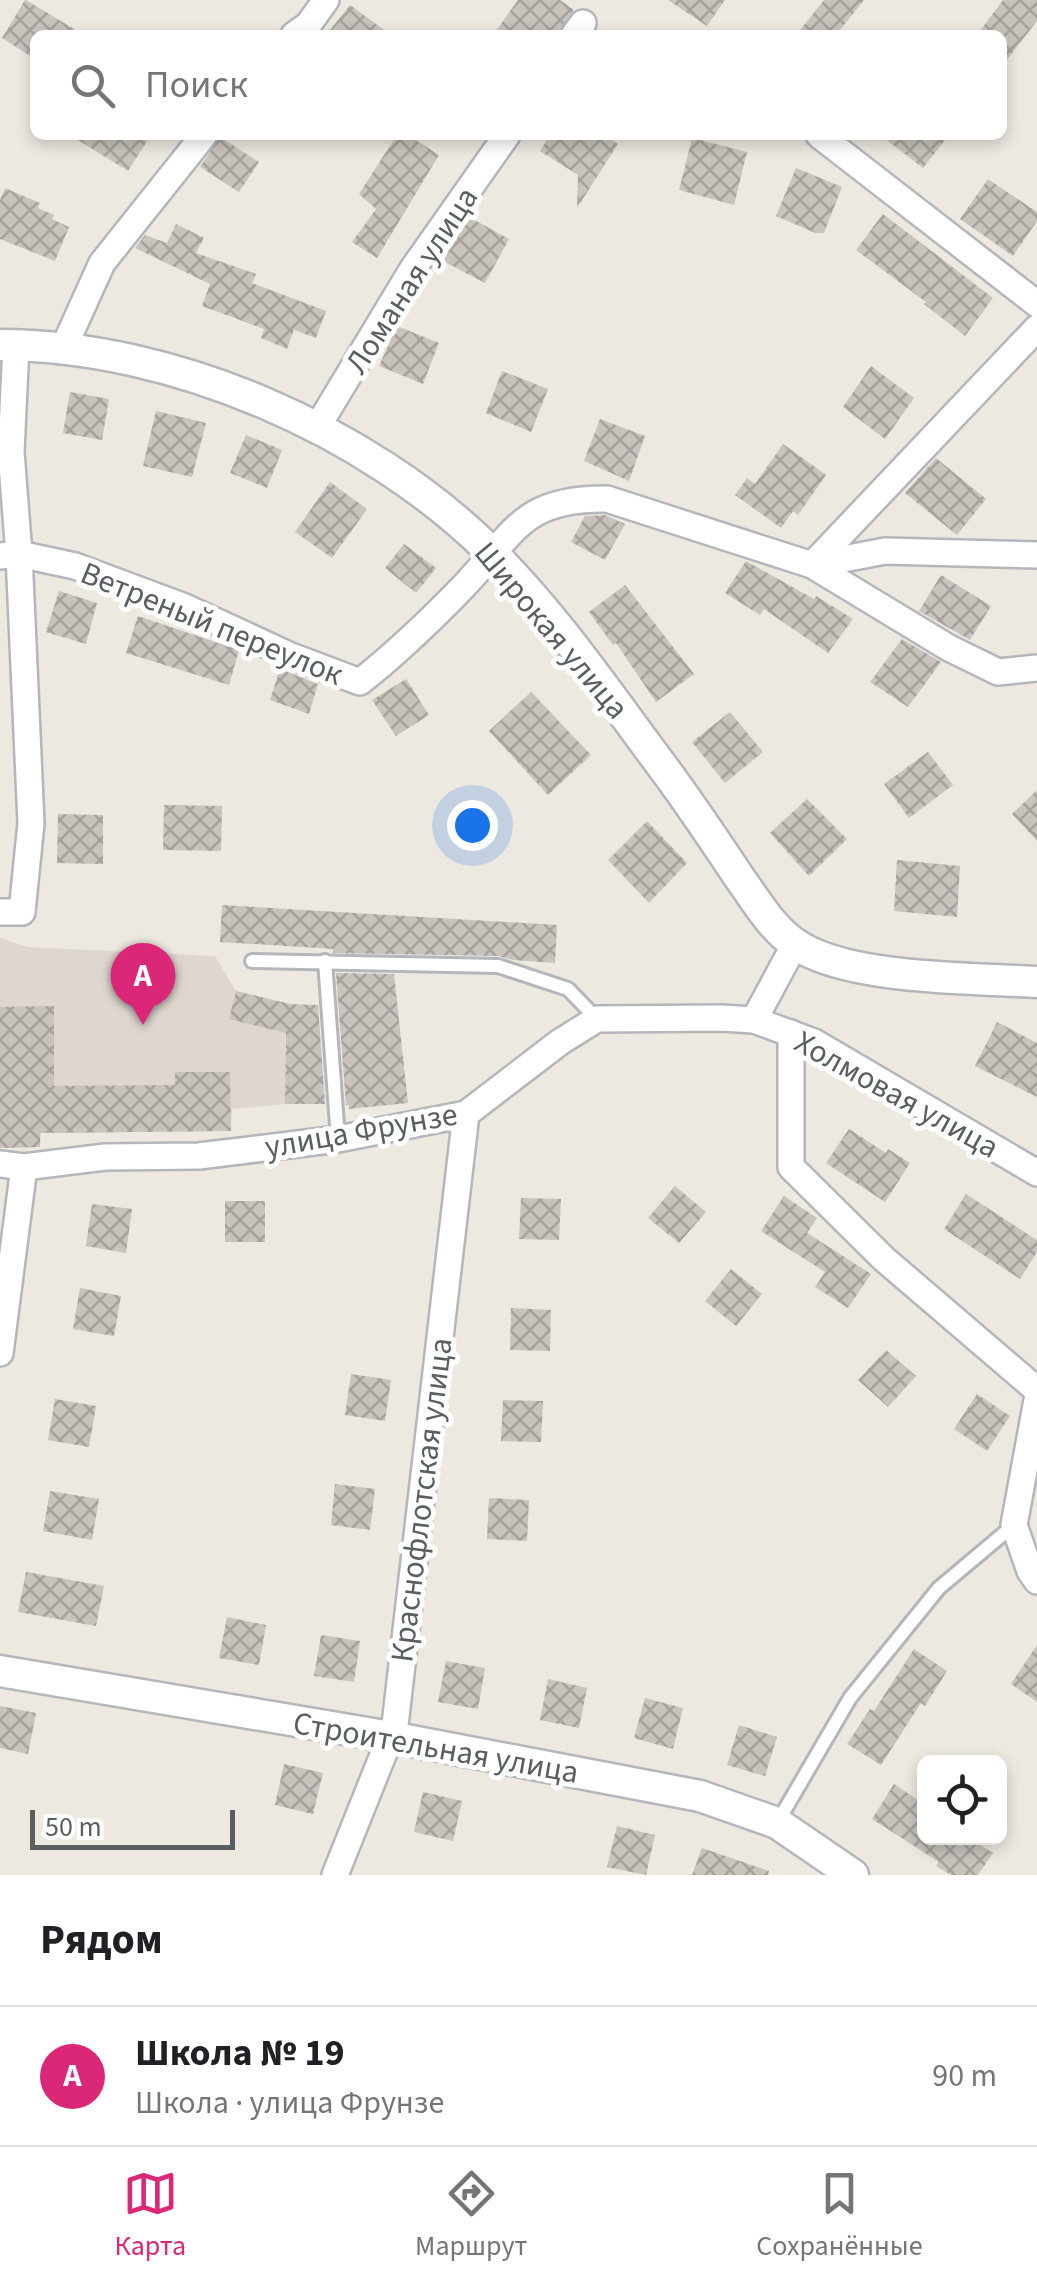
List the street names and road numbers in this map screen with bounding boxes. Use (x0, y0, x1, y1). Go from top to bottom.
street label: Ломаная улица (334, 178, 490, 383)
street label: Широкая улица (463, 532, 639, 730)
street label: Ветреный переулок (74, 550, 350, 698)
street label: Холмовая улица (786, 1020, 1007, 1170)
street label: улица Фрунзе (261, 1091, 461, 1171)
street label: Краснофлотская улица (379, 1335, 465, 1665)
street label: Строительная улица (290, 1700, 582, 1796)

